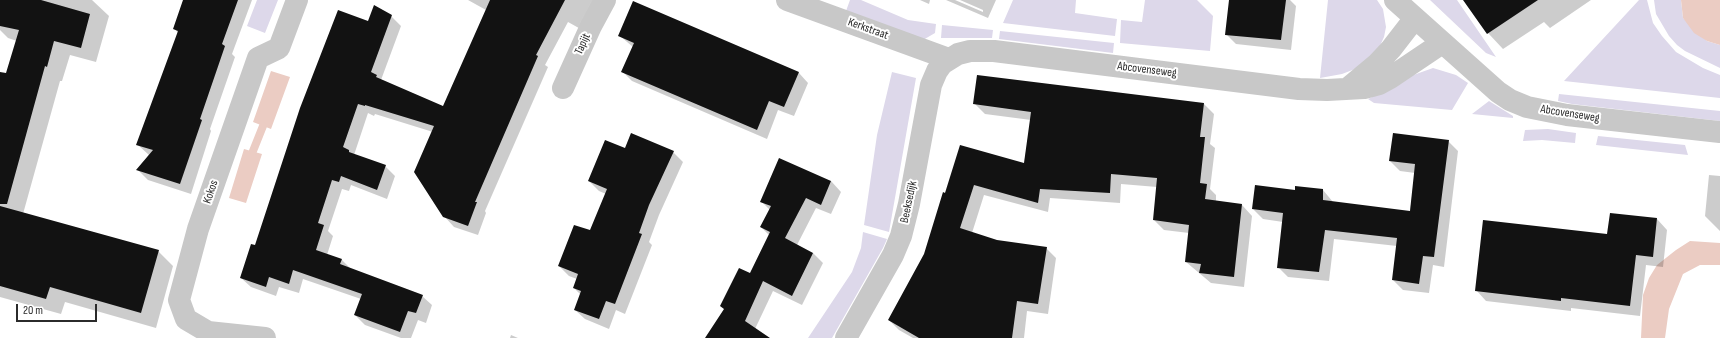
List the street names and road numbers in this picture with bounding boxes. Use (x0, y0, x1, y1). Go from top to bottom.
street label: Kerkstraat (846, 15, 890, 43)
street label: Tapijt (572, 31, 594, 57)
street label: Abcovenseweg (1116, 59, 1178, 81)
street label: Abcovenseweg (1539, 102, 1601, 126)
street label: Kokos (200, 178, 222, 206)
street label: Beeksedijk (898, 180, 920, 224)

